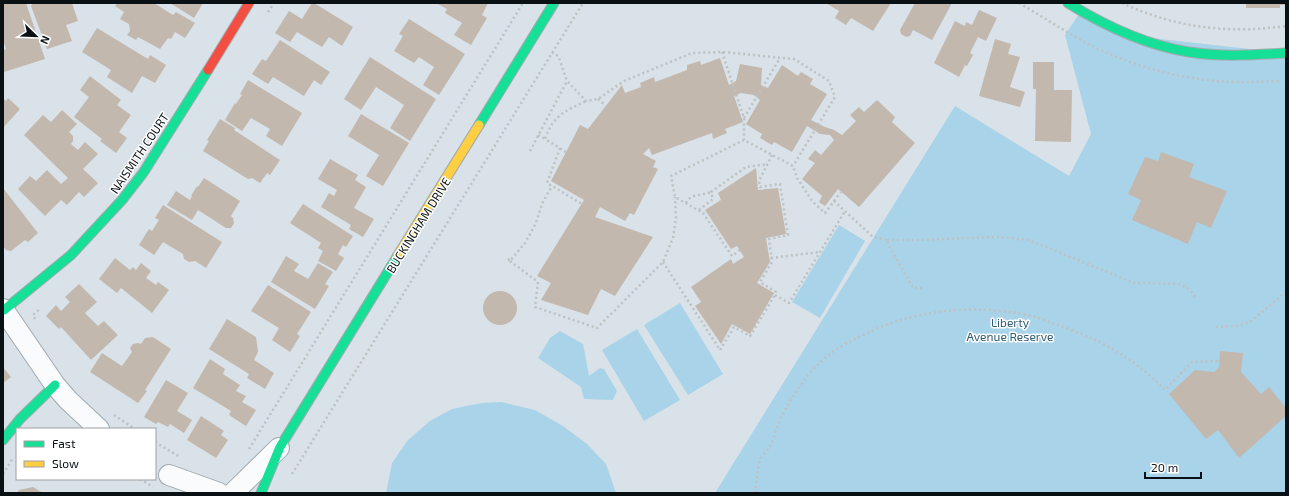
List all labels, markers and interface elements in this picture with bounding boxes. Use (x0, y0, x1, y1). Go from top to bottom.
north arrow (16, 16, 56, 56)
text: N (38, 34, 53, 46)
street label: NAISMITH COURT (107, 110, 171, 196)
street label: BUCKINGHAM DRIVE (383, 175, 453, 275)
park label: Liberty Avenue Reserve (967, 315, 1053, 343)
legend (16, 428, 156, 480)
text: Fast (52, 436, 76, 450)
scale bar (1145, 454, 1201, 480)
text: Slow (52, 456, 79, 470)
text: 20 m (1151, 460, 1178, 474)

